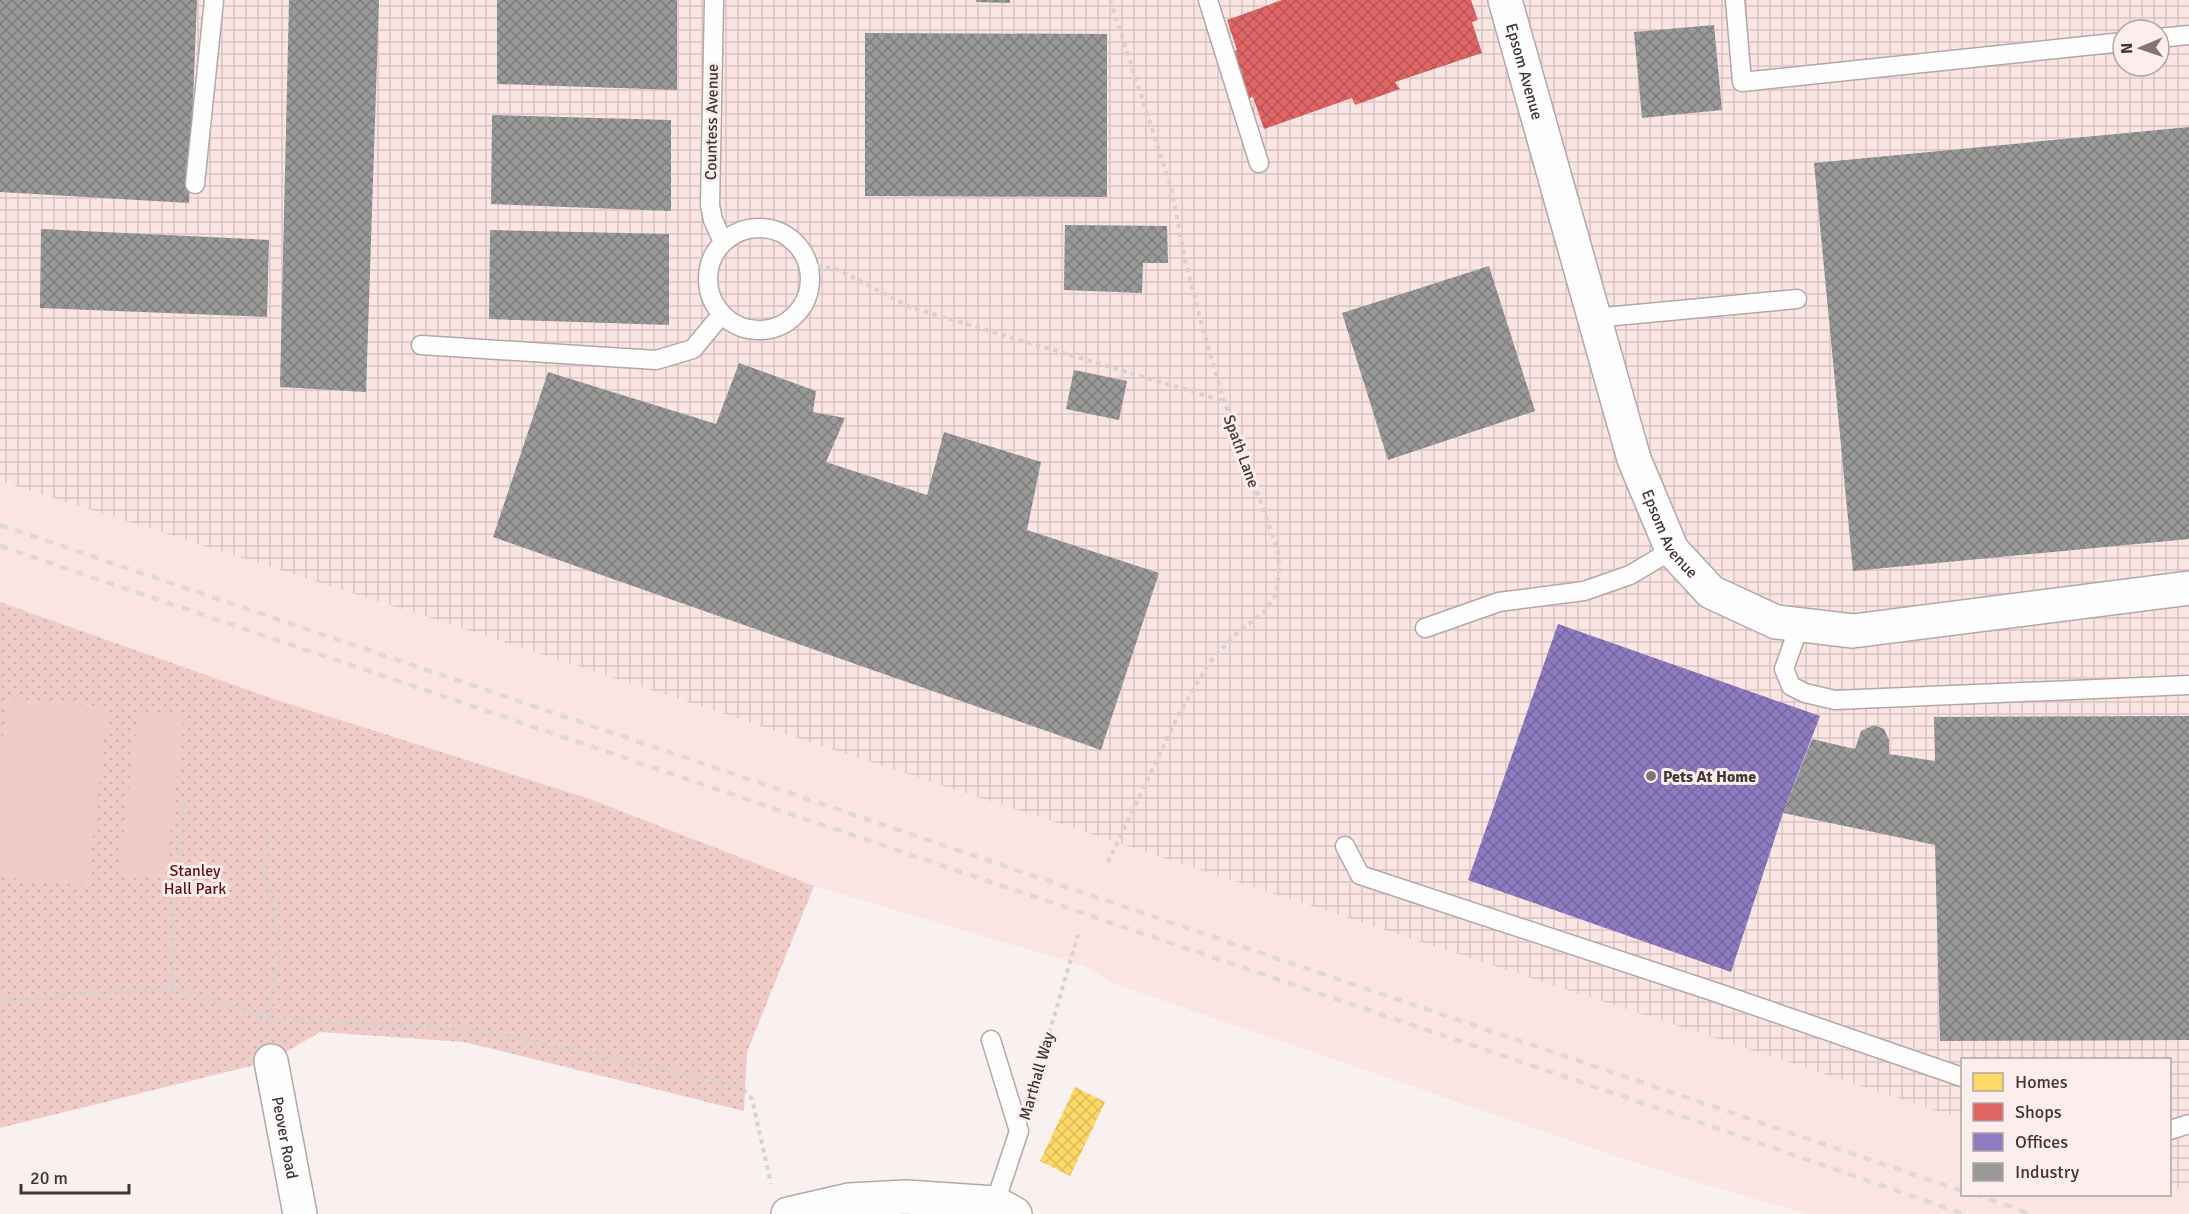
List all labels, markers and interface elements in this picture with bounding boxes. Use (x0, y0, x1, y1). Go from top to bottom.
north arrow (2111, 18, 2171, 78)
street label: Epsom Avenue (1501, 21, 1547, 122)
text: N (2117, 43, 2137, 54)
street label: Countess Avenue (701, 64, 723, 180)
street label: Spath Lane (1219, 412, 1263, 491)
street label: Epsom Avenue (1637, 487, 1702, 583)
place label: Pets At Home (1663, 767, 1756, 787)
marker: Pets At Home (1644, 769, 1658, 783)
park label: Stanley Hall Park (164, 861, 226, 899)
street label: Marthall Way (1015, 1029, 1059, 1123)
legend (1961, 1058, 2171, 1196)
text: Homes (2015, 1071, 2068, 1093)
street label: Peover Road (267, 1095, 302, 1181)
text: Shops (2015, 1101, 2062, 1123)
text: Offices (2015, 1131, 2068, 1153)
scale bar (21, 1157, 129, 1195)
text: Industry (2015, 1161, 2080, 1183)
text: 20 m (30, 1167, 68, 1189)

